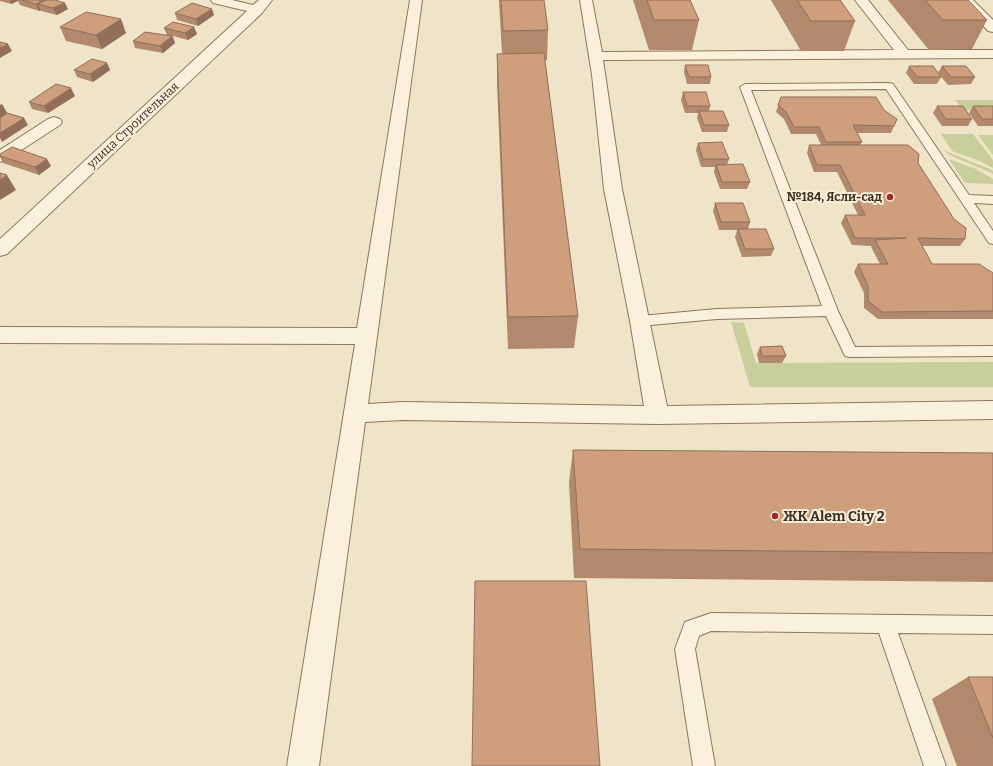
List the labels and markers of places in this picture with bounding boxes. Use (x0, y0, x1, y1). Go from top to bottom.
place label: №184, Ясли-сад (787, 190, 882, 204)
marker: №184, Ясли-сад (885, 192, 895, 202)
place label: ЖК Alem City 2 (783, 508, 885, 525)
marker: ЖК Alem City 2 (770, 511, 780, 521)

